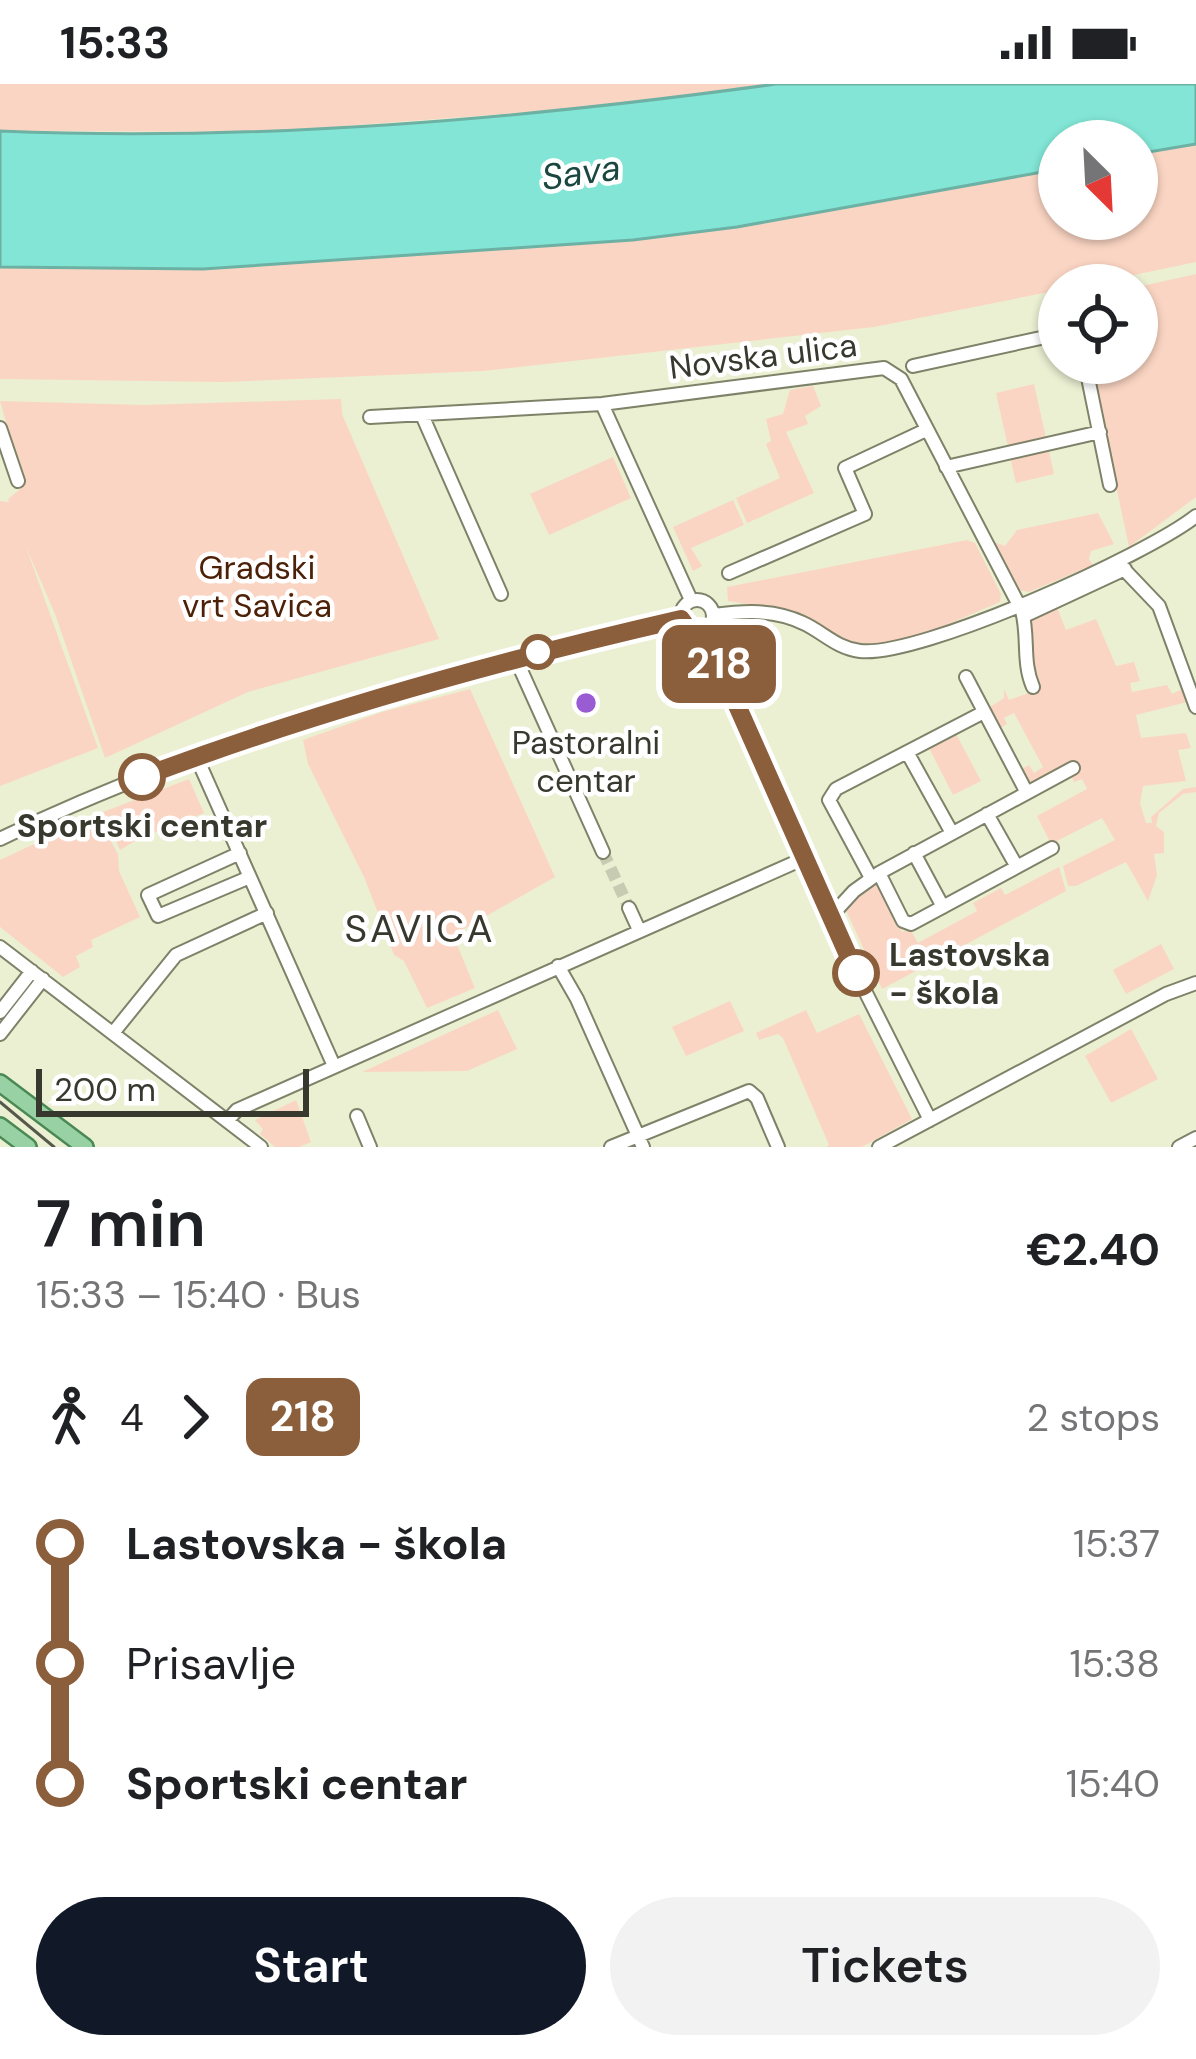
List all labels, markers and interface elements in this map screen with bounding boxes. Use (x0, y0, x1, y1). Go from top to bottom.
text: 15:33 (60, 13, 170, 72)
north arrow (1038, 120, 1158, 240)
map controls (1038, 120, 1158, 384)
water label: Sava (538, 143, 624, 201)
button: locate (1038, 264, 1158, 384)
street label: Novska ulica (667, 323, 859, 389)
park label: Gradski vrt Savica (182, 546, 332, 627)
line badge: 218 (650, 625, 788, 703)
unlabelled marker (522, 636, 554, 668)
text: 218 (686, 636, 752, 691)
marker: Pastoralni centar (573, 690, 599, 716)
place label: Pastoralni centar (512, 721, 660, 802)
marker: Sportski centar (120, 755, 164, 799)
place label: Sportski centar (17, 804, 267, 847)
district label: SAVICA (344, 903, 496, 954)
place label: Lastovska - škola (889, 933, 1050, 1014)
marker: Lastovska - škola (834, 951, 878, 995)
scale bar (36, 1063, 309, 1116)
text: 200 m (54, 1068, 156, 1111)
text: 7 min (36, 1181, 206, 1266)
text: €2.40 (1026, 1220, 1160, 1279)
text: 15:33 – 15:40 · Bus (36, 1269, 361, 1320)
icon: walk (36, 1384, 102, 1450)
icon: forward (162, 1384, 228, 1450)
text: 218 (270, 1389, 336, 1444)
text: 4 (120, 1392, 144, 1443)
text: 2 stops (1027, 1392, 1160, 1443)
text: Lastovska - škola (126, 1514, 507, 1573)
text: 15:37 (1073, 1518, 1160, 1569)
text: Prisavlje (126, 1634, 296, 1693)
text: 15:38 (1069, 1638, 1160, 1689)
text: Sportski centar (126, 1754, 467, 1813)
text: 15:40 (1066, 1758, 1160, 1809)
button: Start (36, 1897, 586, 2035)
button: Tickets (610, 1897, 1160, 2035)

